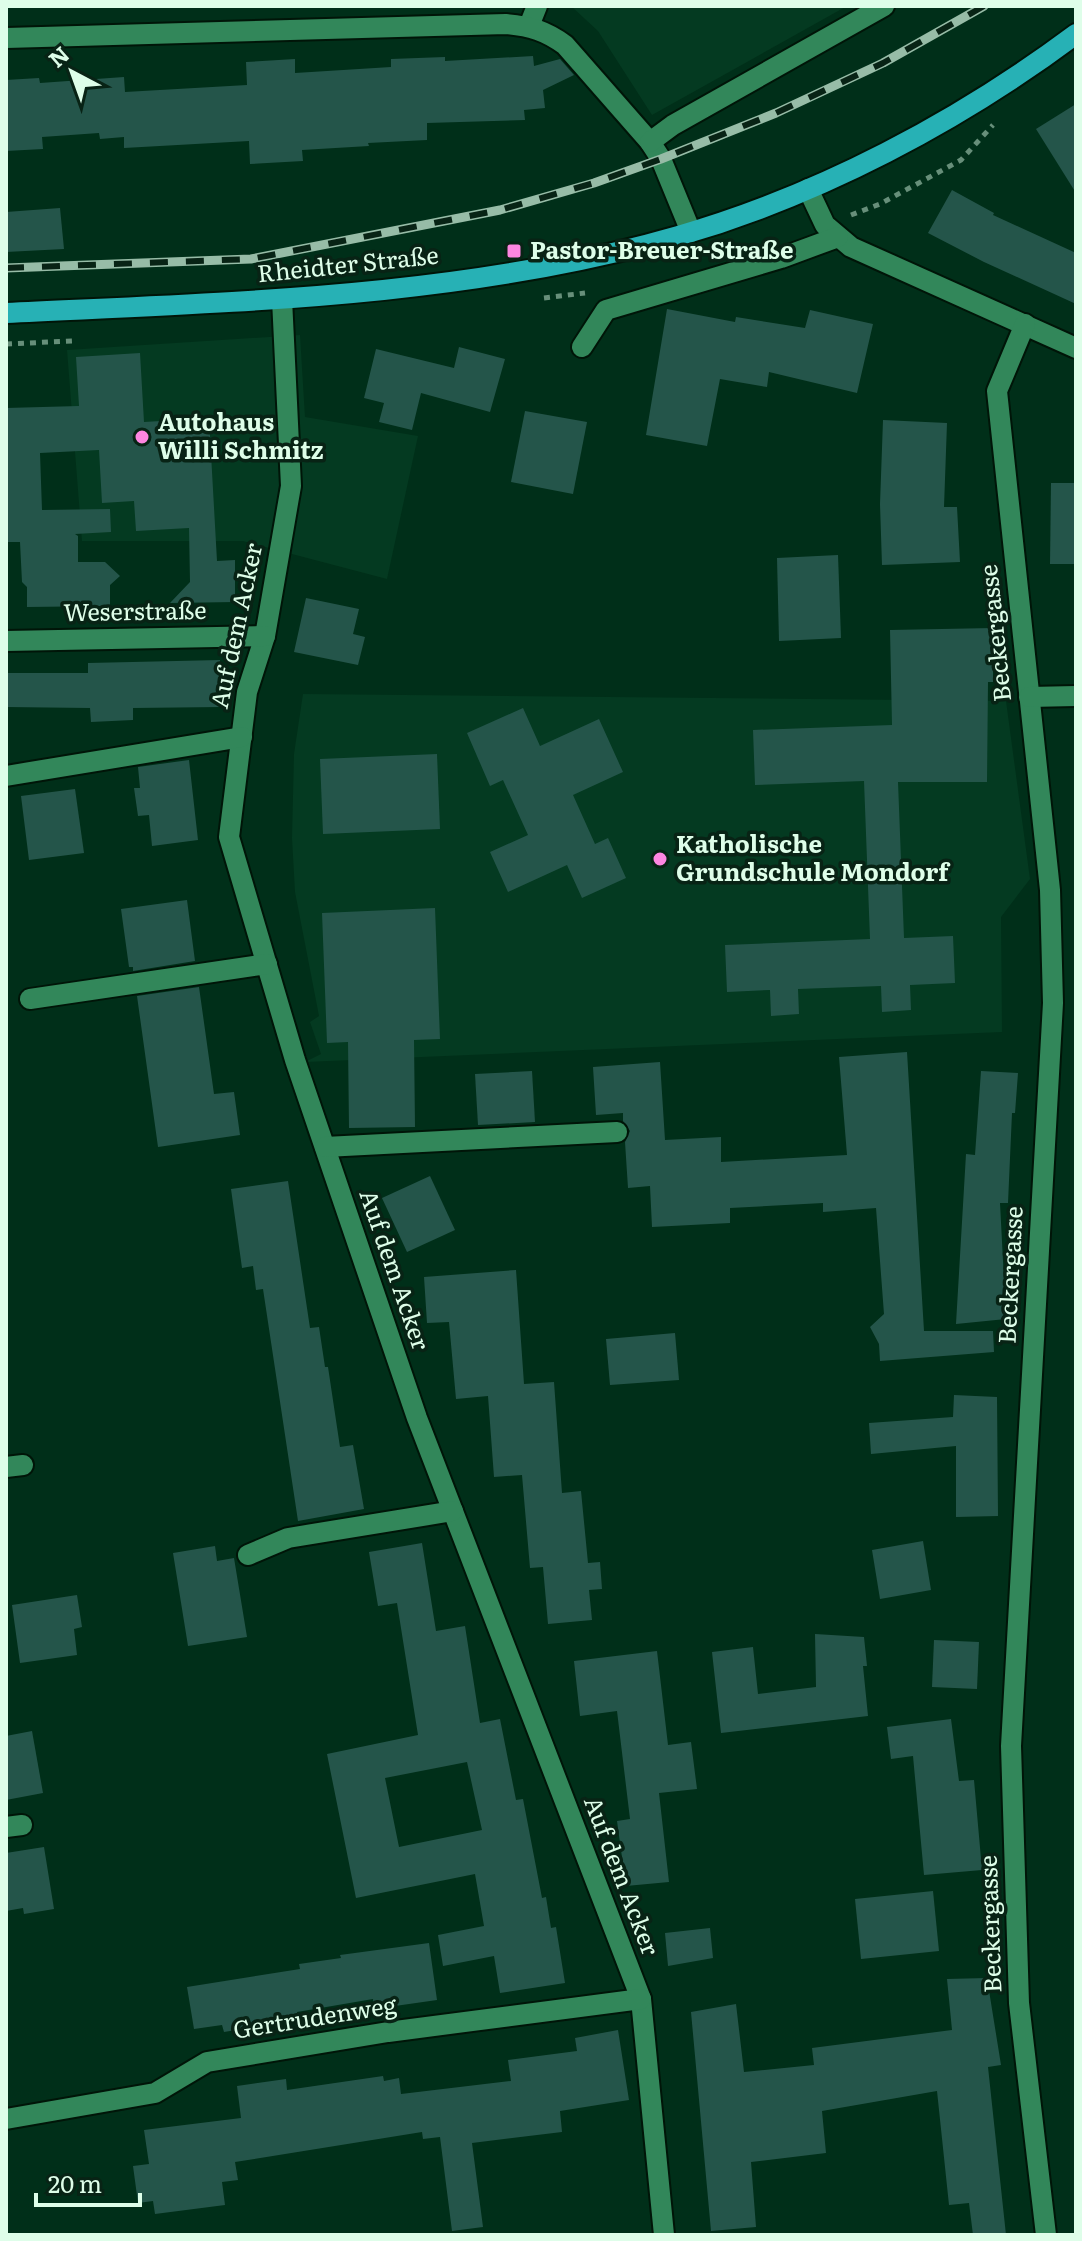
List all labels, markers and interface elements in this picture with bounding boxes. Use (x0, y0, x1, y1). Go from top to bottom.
north arrow (32, 32, 112, 112)
text: N (40, 37, 76, 74)
place label: Pastor-Breuer-Straße (530, 231, 794, 266)
street label: Rheidter Straße (255, 236, 440, 289)
marker: Pastor-Breuer-Straße (505, 242, 523, 260)
place label: Autohaus Willi Schmitz (158, 403, 324, 466)
marker: Autohaus Willi Schmitz (133, 428, 151, 446)
street label: Auf dem Acker (200, 539, 269, 711)
street label: Beckergasse (969, 563, 1018, 704)
street label: Weserstraße (63, 591, 207, 628)
place label: Katholische Grundschule Mondorf (676, 825, 951, 888)
marker: Katholische Grundschule Mondorf (651, 850, 669, 868)
street label: Auf dem Acker (352, 1184, 440, 1355)
street label: Beckergasse (987, 1205, 1030, 1345)
street label: Auf dem Acker (577, 1790, 670, 1960)
street label: Beckergasse (969, 1854, 1008, 1994)
street label: Gertrudenweg (230, 1985, 399, 2046)
scale bar (36, 2157, 140, 2207)
text: 20 m (48, 2165, 102, 2200)

